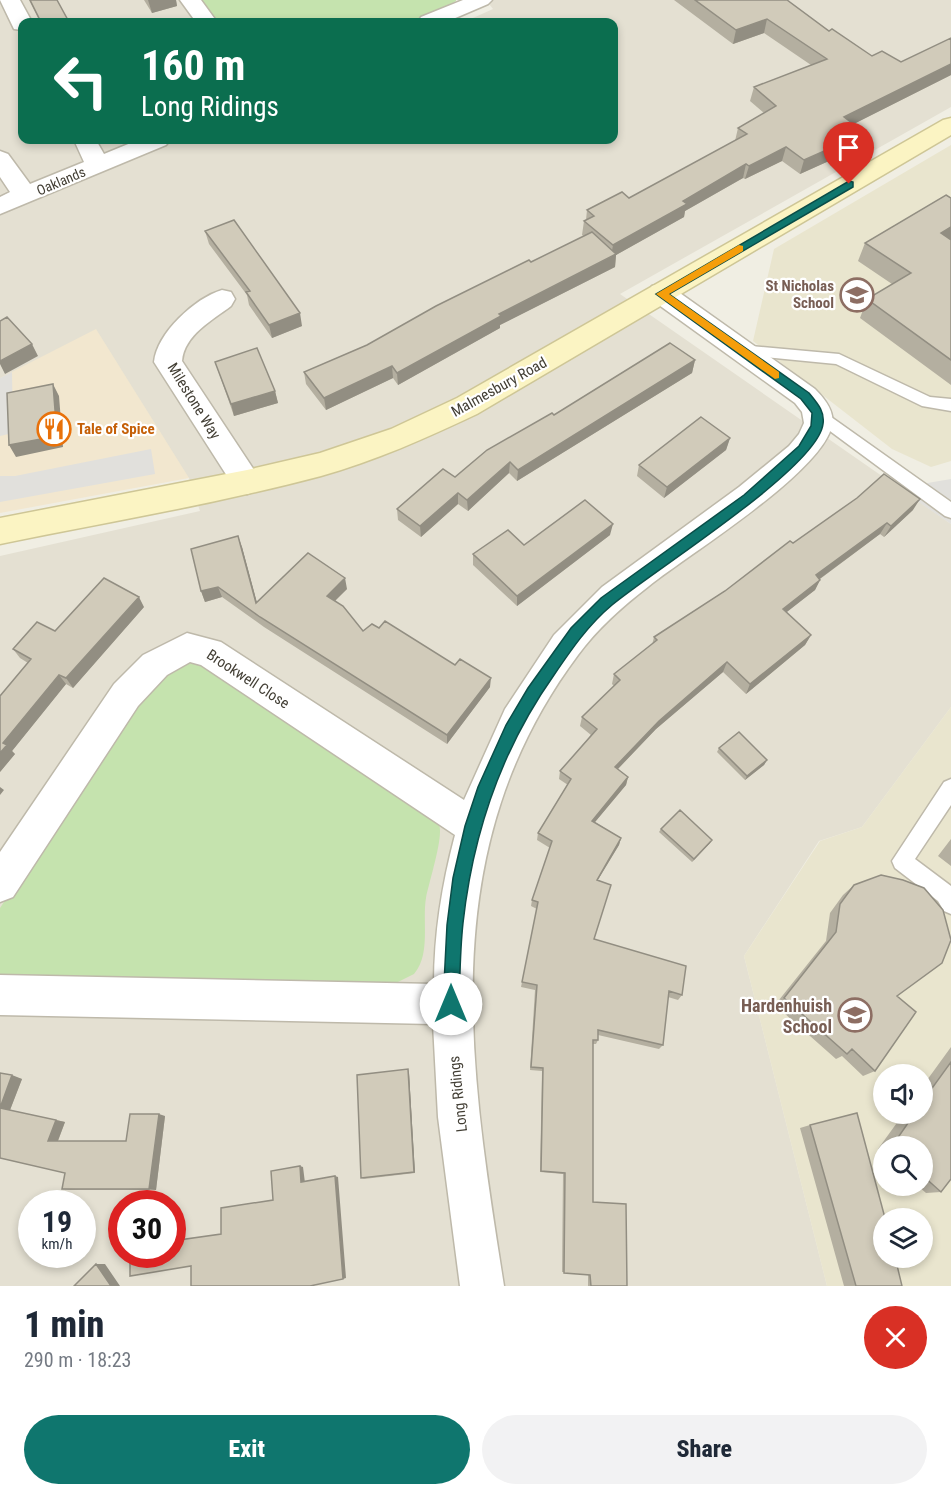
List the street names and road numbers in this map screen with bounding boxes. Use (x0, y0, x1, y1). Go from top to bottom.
street label: Oaklands (34, 164, 88, 198)
street label: Malmesbury Road (448, 353, 550, 421)
street label: Milestone Way (164, 360, 224, 442)
street label: Brookwell Close (203, 646, 293, 712)
street label: Long Ridings (445, 1055, 471, 1133)

